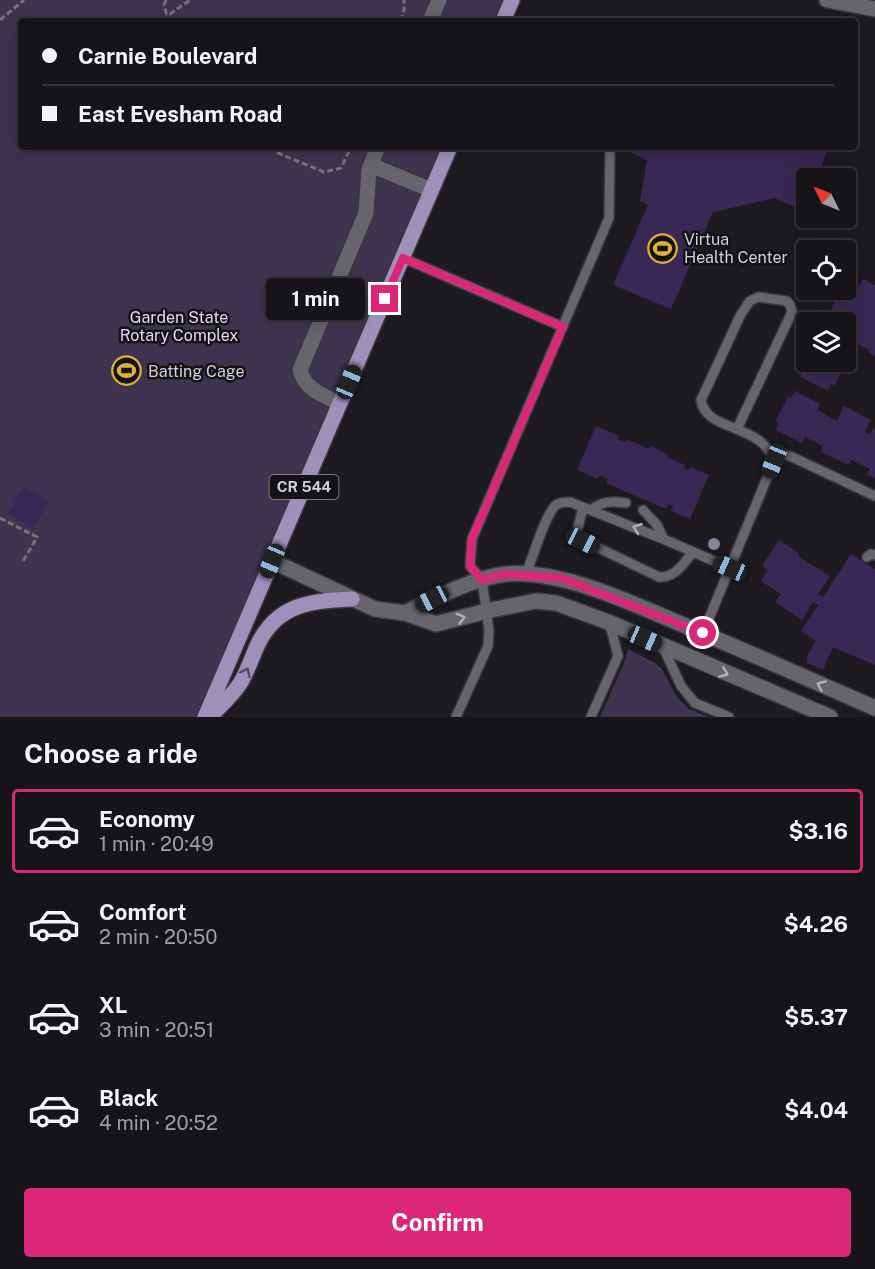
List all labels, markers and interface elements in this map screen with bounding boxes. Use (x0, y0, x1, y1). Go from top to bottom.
text: Carnie Boulevard (78, 43, 257, 69)
text: East Evesham Road (78, 101, 282, 127)
north arrow (796, 168, 856, 228)
map controls (796, 168, 856, 372)
place label: Virtua Health Center (684, 230, 788, 267)
sports icon: Virtua Health Center (647, 232, 679, 264)
button: locate (796, 240, 856, 300)
callout: 1 min (265, 278, 364, 320)
route end (371, 285, 398, 312)
text: 1 min (291, 287, 340, 311)
park label: Garden State Rotary Complex (120, 308, 238, 345)
button: layers (796, 312, 856, 372)
sports icon: Batting Cage (111, 355, 143, 387)
place label: Batting Cage (148, 362, 245, 381)
car (334, 362, 364, 402)
car (759, 441, 789, 481)
road number: CR 544 (270, 475, 338, 499)
one-way arrow (633, 523, 643, 536)
car (563, 525, 603, 557)
car (257, 541, 287, 581)
car (710, 552, 750, 584)
car (412, 583, 452, 615)
one-way arrow (455, 613, 465, 625)
route start (689, 619, 716, 646)
car (625, 623, 665, 655)
one-way arrow (717, 666, 728, 678)
one-way arrow (238, 667, 250, 678)
one-way arrow (817, 680, 828, 692)
text: Choose a ride (24, 737, 198, 769)
icon: car (27, 804, 81, 858)
text: Economy (99, 806, 195, 832)
text: $3.16 (789, 818, 848, 844)
text: 1 min · 20:49 (99, 832, 214, 856)
icon: car (27, 897, 81, 951)
text: Comfort (99, 899, 186, 925)
text: $4.26 (784, 911, 848, 937)
text: 2 min · 20:50 (99, 925, 218, 949)
icon: car (27, 990, 81, 1044)
text: XL (99, 992, 127, 1018)
text: $5.37 (784, 1004, 848, 1030)
text: 3 min · 20:51 (99, 1018, 214, 1042)
icon: car (27, 1083, 81, 1137)
text: Black (99, 1085, 158, 1111)
text: $4.04 (784, 1097, 848, 1123)
text: 4 min · 20:52 (99, 1111, 218, 1135)
button: Confirm (24, 1188, 851, 1257)

